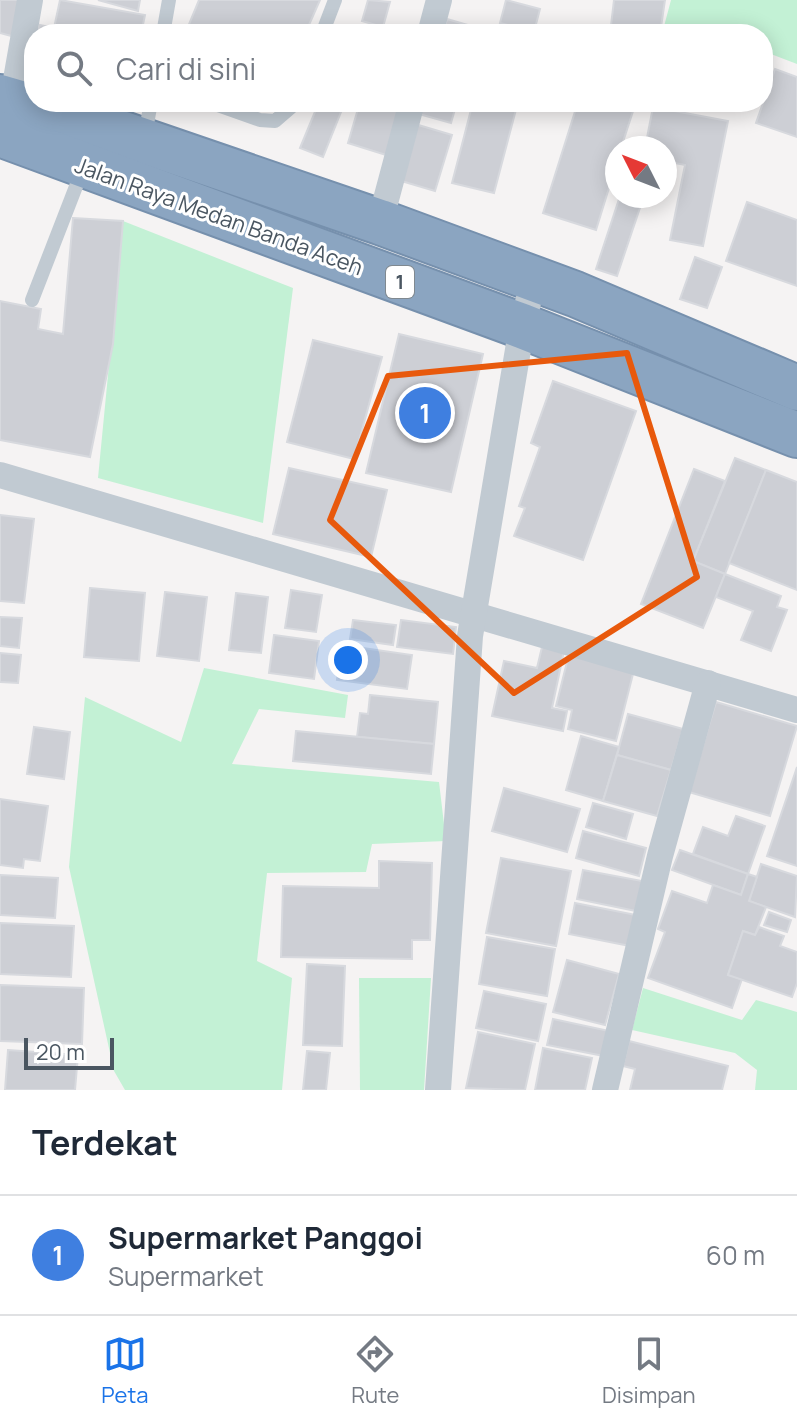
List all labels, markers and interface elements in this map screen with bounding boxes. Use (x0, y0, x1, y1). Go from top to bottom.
search box (24, 24, 773, 112)
icon: search (52, 46, 96, 90)
text: Cari di sini (116, 48, 256, 89)
north arrow (605, 136, 677, 208)
street label: Jalan Raya Medan Banda Aceh (71, 150, 367, 282)
road number: 1 (386, 266, 414, 298)
pin: 1 (399, 383, 451, 443)
your location (328, 640, 368, 680)
scale bar (24, 1034, 114, 1070)
text: 20 m (36, 1037, 85, 1067)
text: Terdekat (32, 1119, 178, 1165)
text: Supermarket Panggoi (108, 1217, 423, 1258)
text: 1 (52, 1237, 64, 1273)
text: 60 m (706, 1237, 765, 1273)
text: Supermarket (108, 1258, 264, 1294)
tab: Peta (101, 1332, 148, 1410)
tab: Rute (351, 1332, 399, 1410)
tab: Disimpan (602, 1332, 696, 1410)

